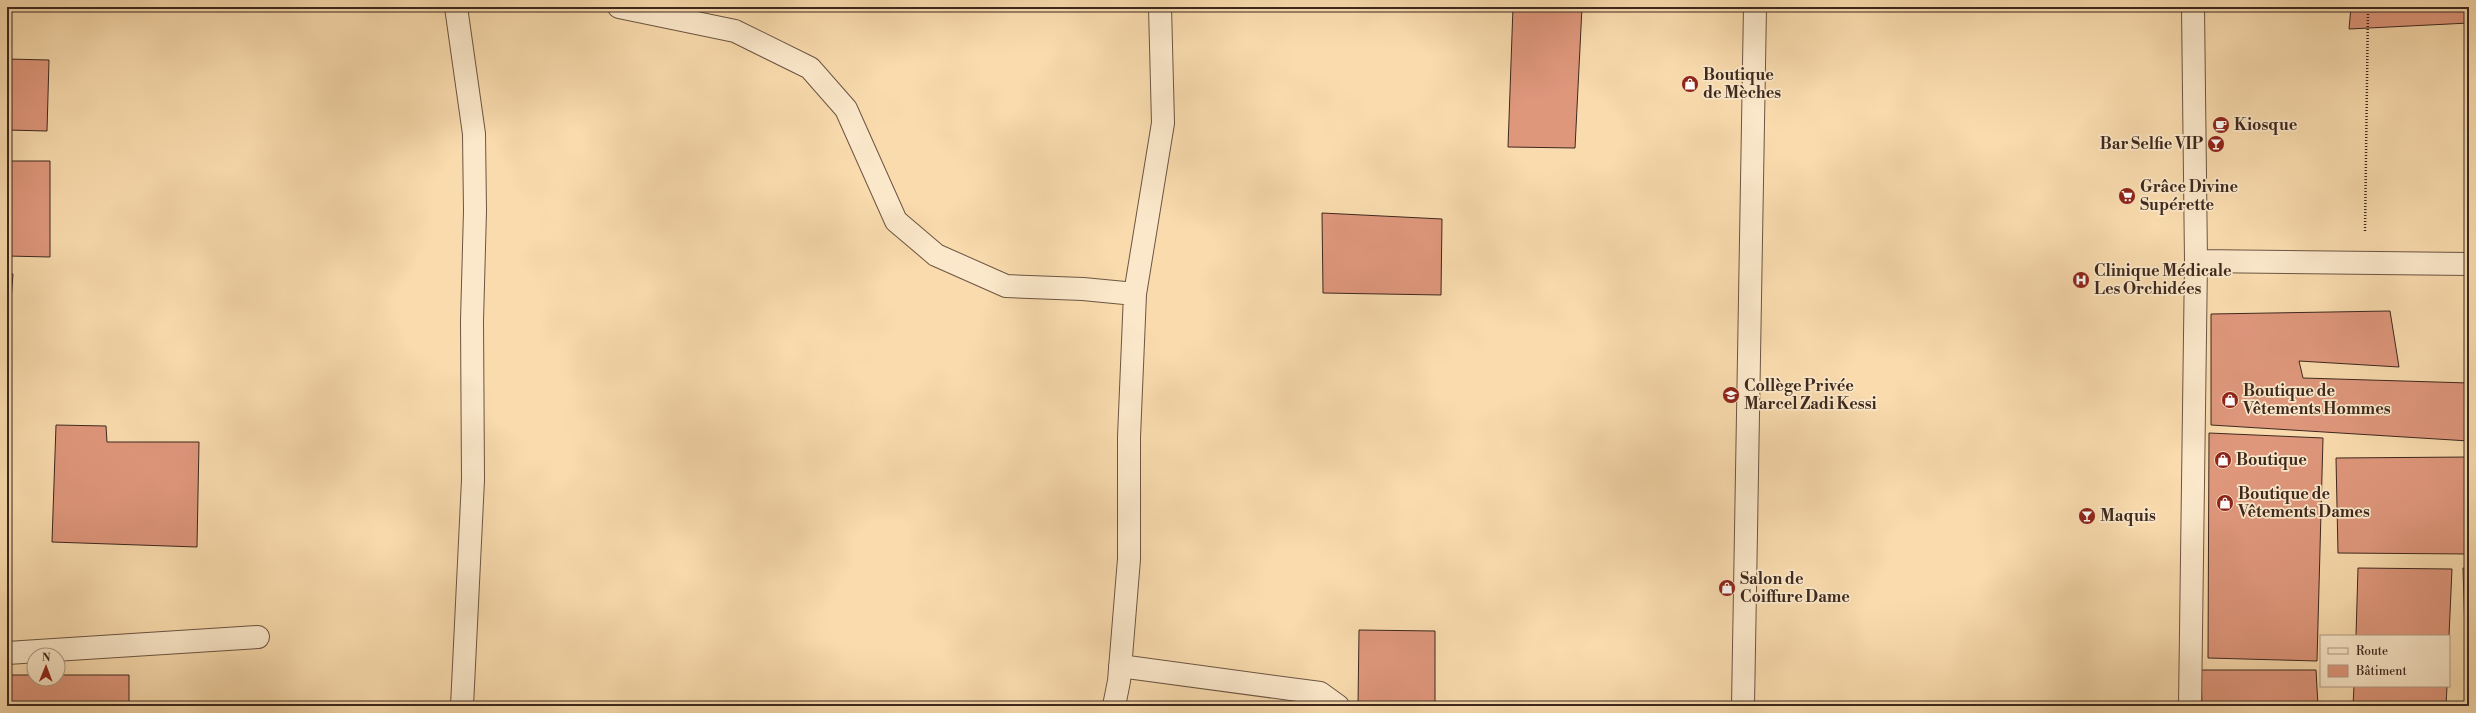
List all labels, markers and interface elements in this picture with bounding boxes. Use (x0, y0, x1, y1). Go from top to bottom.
place label: Boutique de Mèches (1703, 65, 1781, 103)
shop icon: Boutique de Mèches (1680, 74, 1700, 94)
cafe icon: Kiosque (2211, 115, 2231, 135)
place label: Kiosque (2234, 115, 2298, 135)
place label: Bar Selfie VIP (2100, 134, 2204, 154)
bar icon: Bar Selfie VIP (2206, 134, 2226, 154)
place label: Grâce Divine Supérette (2140, 177, 2238, 215)
supermarket icon: Grâce Divine Supérette (2117, 186, 2137, 206)
place label: Clinique Médicale Les Orchidées (2094, 261, 2232, 299)
hospital icon: Clinique Médicale Les Orchidées (2071, 270, 2091, 290)
place label: Collège Privée Marcel Zadi Kessi (1744, 376, 1877, 414)
place label: Boutique de Vêtements Hommes (2242, 381, 2391, 419)
school or university icon: Collège Privée Marcel Zadi Kessi (1721, 385, 1741, 405)
shop icon: Boutique de Vêtements Hommes (2220, 390, 2240, 410)
shop icon: Boutique (2213, 450, 2233, 470)
place label: Boutique (2236, 450, 2307, 470)
place label: Boutique de Vêtements Dames (2237, 484, 2370, 522)
shop icon: Boutique de Vêtements Dames (2215, 493, 2235, 513)
bar icon: Maquis (2077, 506, 2097, 526)
place label: Maquis (2100, 506, 2156, 526)
place label: Salon de Coiffure Dame (1740, 569, 1850, 607)
shop icon: Salon de Coiffure Dame (1717, 578, 1737, 598)
legend (2320, 635, 2450, 687)
text: Route (2356, 644, 2388, 659)
north arrow (26, 647, 66, 687)
text: N (42, 651, 51, 665)
text: Bâtiment (2355, 664, 2407, 679)

